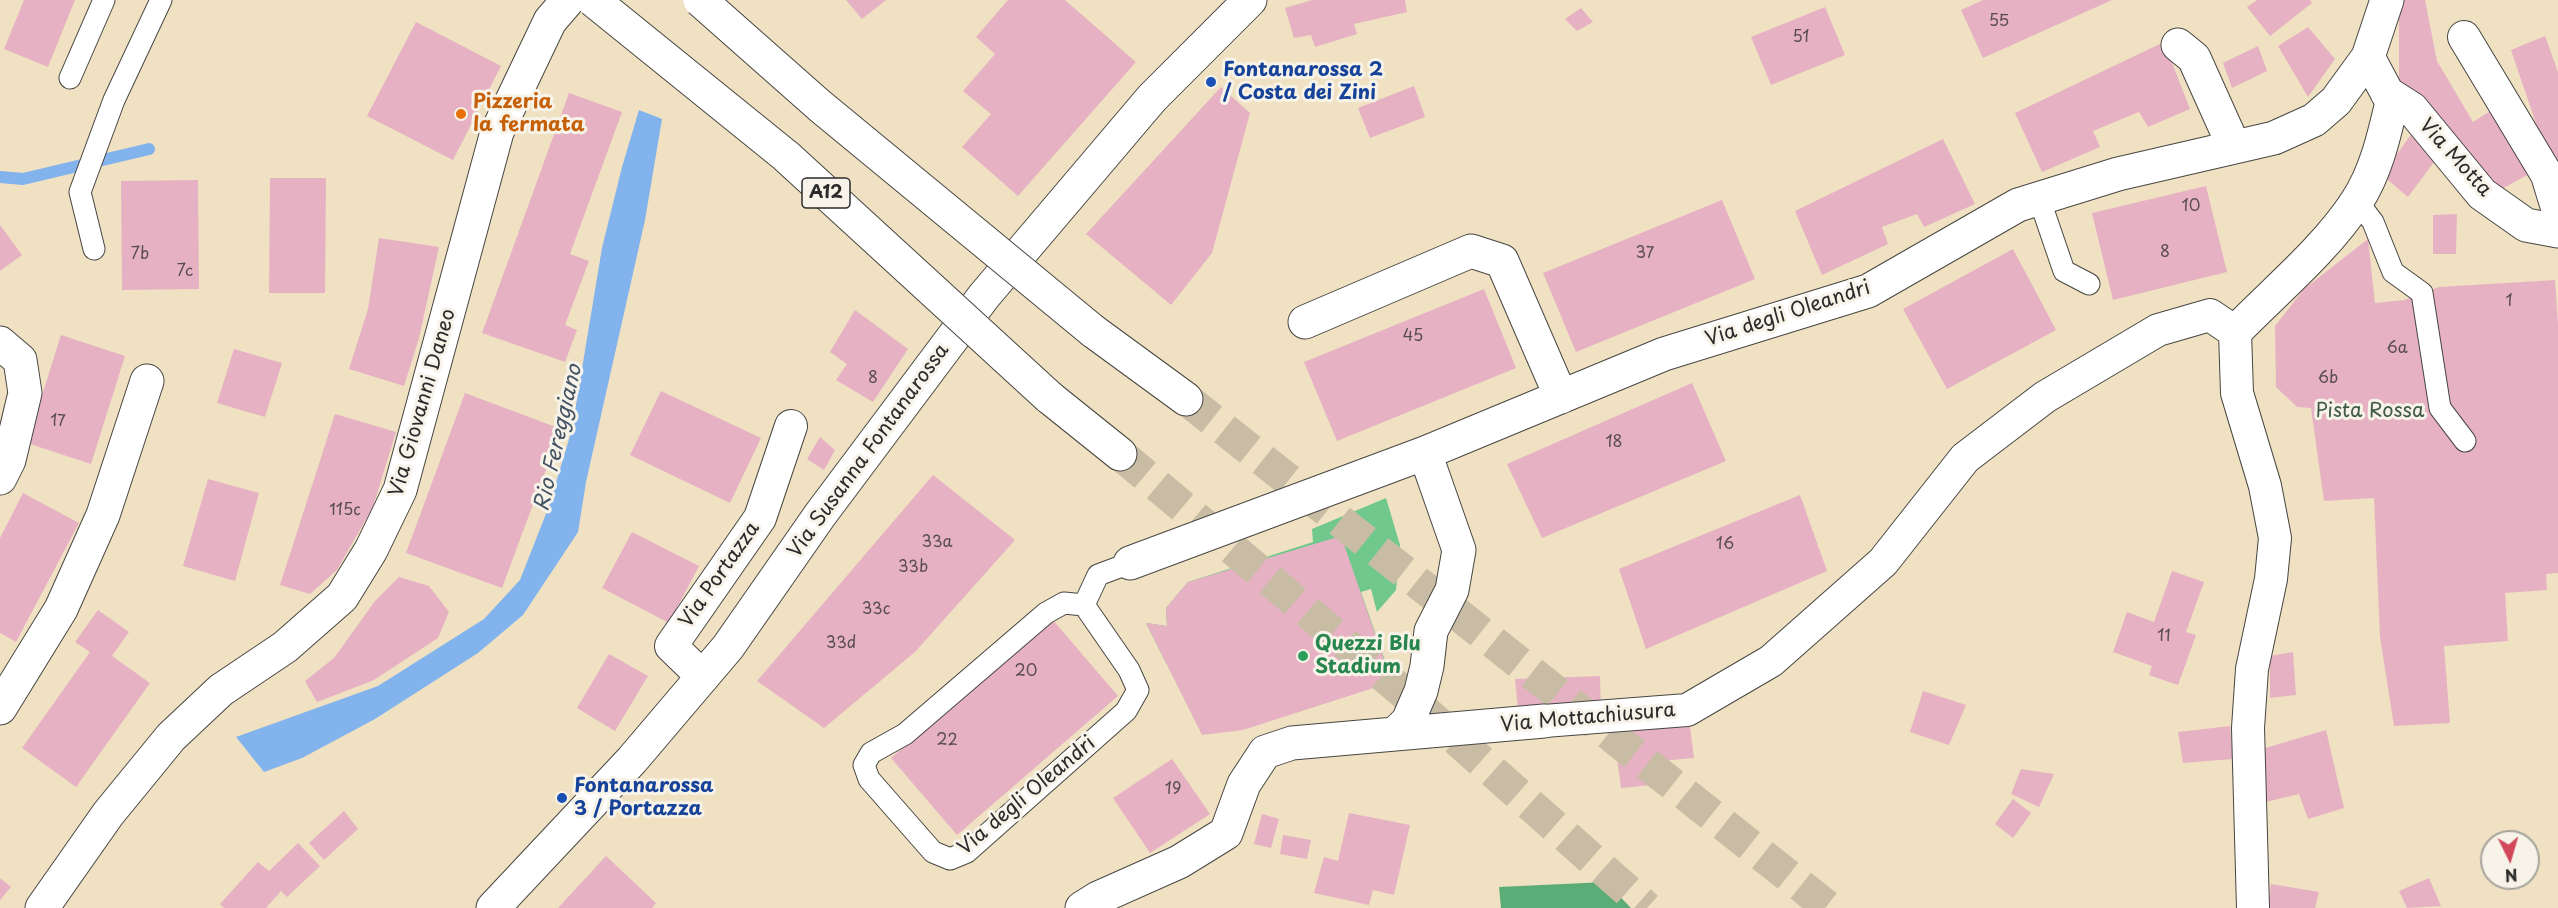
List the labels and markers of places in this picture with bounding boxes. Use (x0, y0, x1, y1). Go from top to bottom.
place label: Fontanarossa 2 / Costa dei Zini (1223, 58, 1383, 105)
marker: Fontanarossa 2 / Costa dei Zini (1204, 75, 1218, 89)
place label: Pizzeria la fermata (473, 90, 585, 137)
marker: Pizzeria la fermata (454, 107, 468, 121)
place label: Quezzi Blu Stadium (1315, 632, 1421, 679)
marker: Quezzi Blu Stadium (1296, 649, 1310, 663)
place label: Fontanarossa 3 / Portazza (574, 774, 714, 821)
marker: Fontanarossa 3 / Portazza (555, 791, 569, 805)

